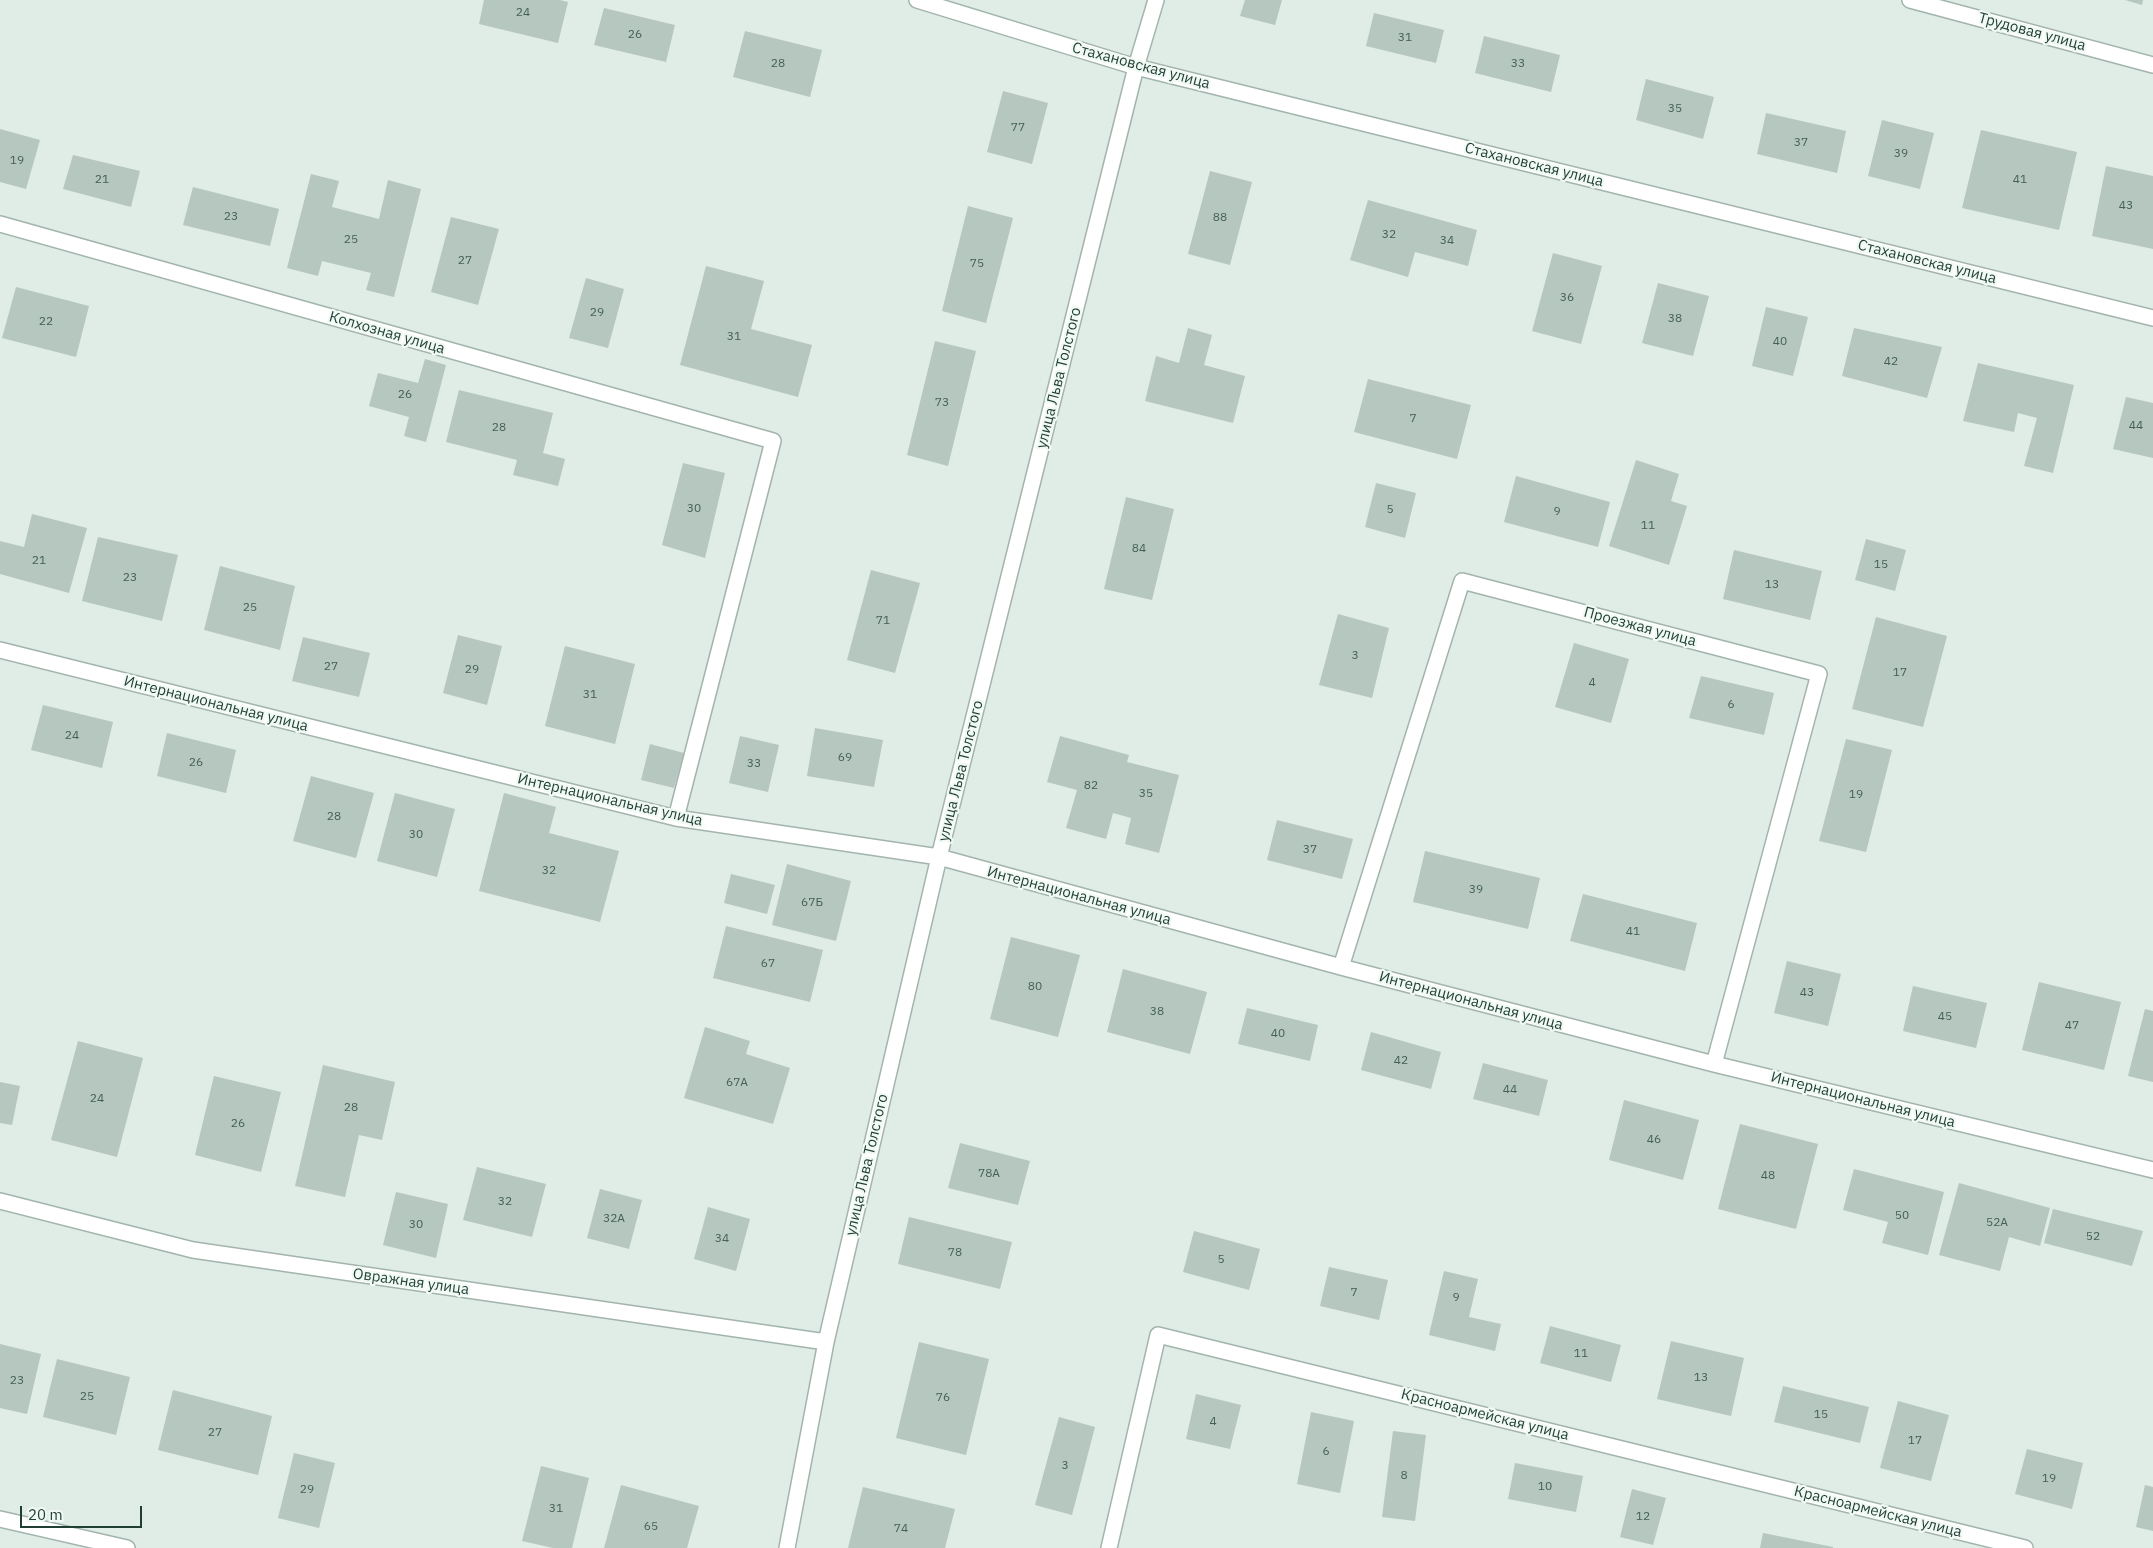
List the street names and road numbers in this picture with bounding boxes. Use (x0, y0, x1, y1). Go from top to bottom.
street label: Трудовая улица (1976, 9, 2088, 55)
street label: Стахановская улица (1070, 39, 1212, 93)
street label: Стахановская улица (1463, 139, 1605, 191)
street label: Стахановская улица (1856, 236, 1998, 288)
street label: улица Льва Толстого (1033, 306, 1085, 450)
street label: Колхозная улица (327, 308, 447, 358)
street label: Проезжая улица (1582, 603, 1698, 651)
street label: Интернациональная улица (122, 672, 310, 736)
street label: улица Льва Толстого (935, 699, 987, 843)
street label: Интернациональная улица (516, 770, 704, 830)
street label: Интернациональная улица (985, 863, 1173, 929)
street label: Интернациональная улица (1377, 968, 1565, 1034)
street label: Интернациональная улица (1769, 1068, 1957, 1132)
street label: улица Льва Толстого (842, 1092, 892, 1238)
street label: Овражная улица (352, 1265, 470, 1299)
street label: Красноармейская улица (1399, 1385, 1571, 1445)
street label: Красноармейская улица (1792, 1482, 1964, 1542)

